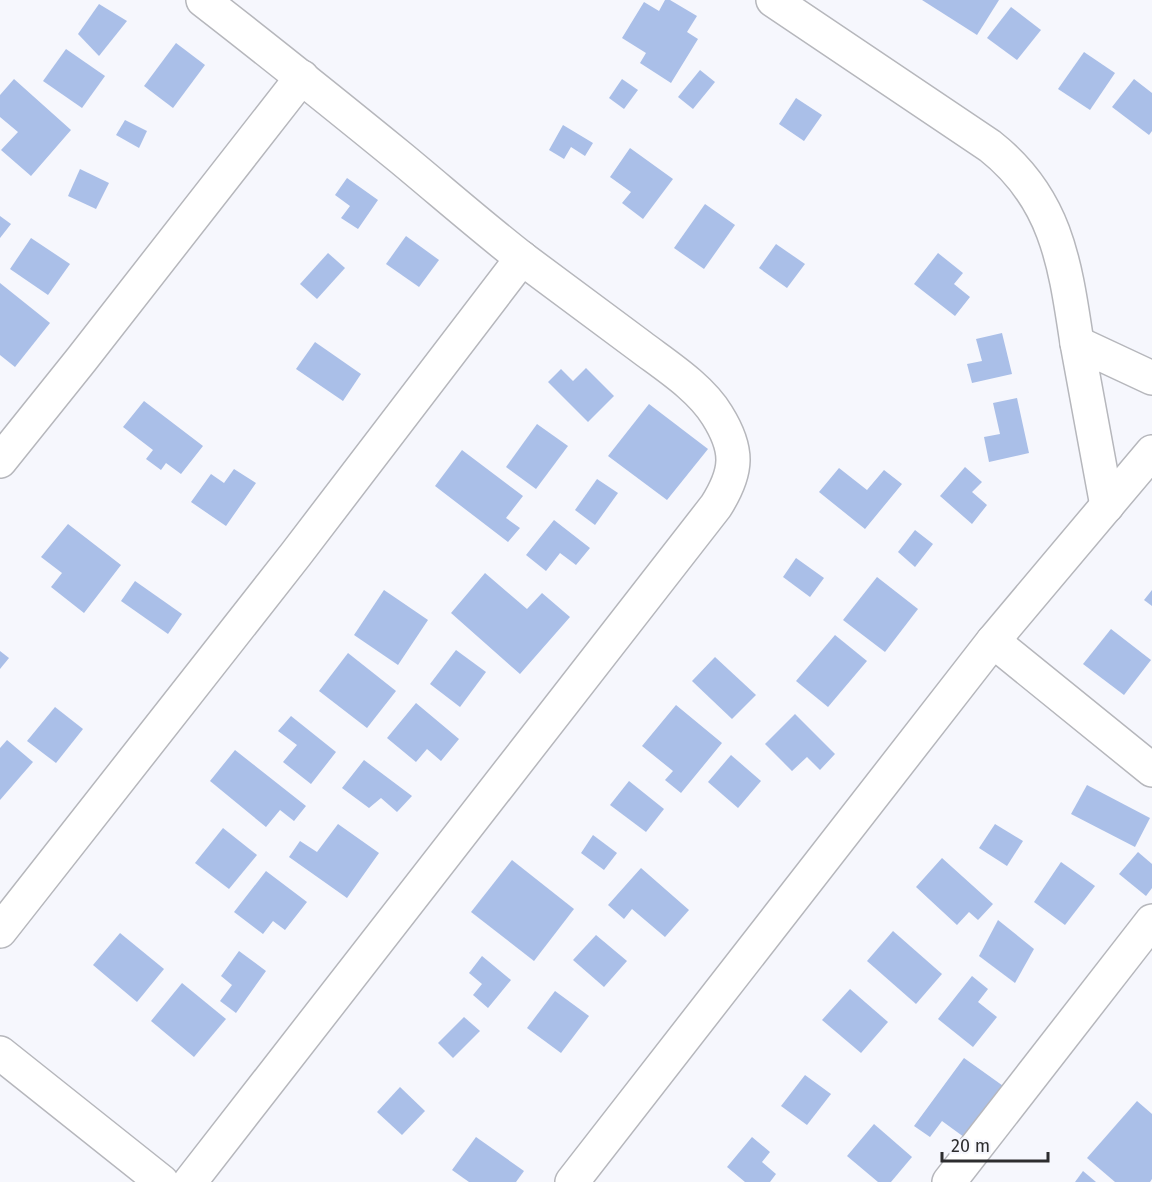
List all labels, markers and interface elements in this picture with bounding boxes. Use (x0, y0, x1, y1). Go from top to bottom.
scale bar (942, 1125, 1048, 1163)
text: 20 m (951, 1135, 990, 1157)

